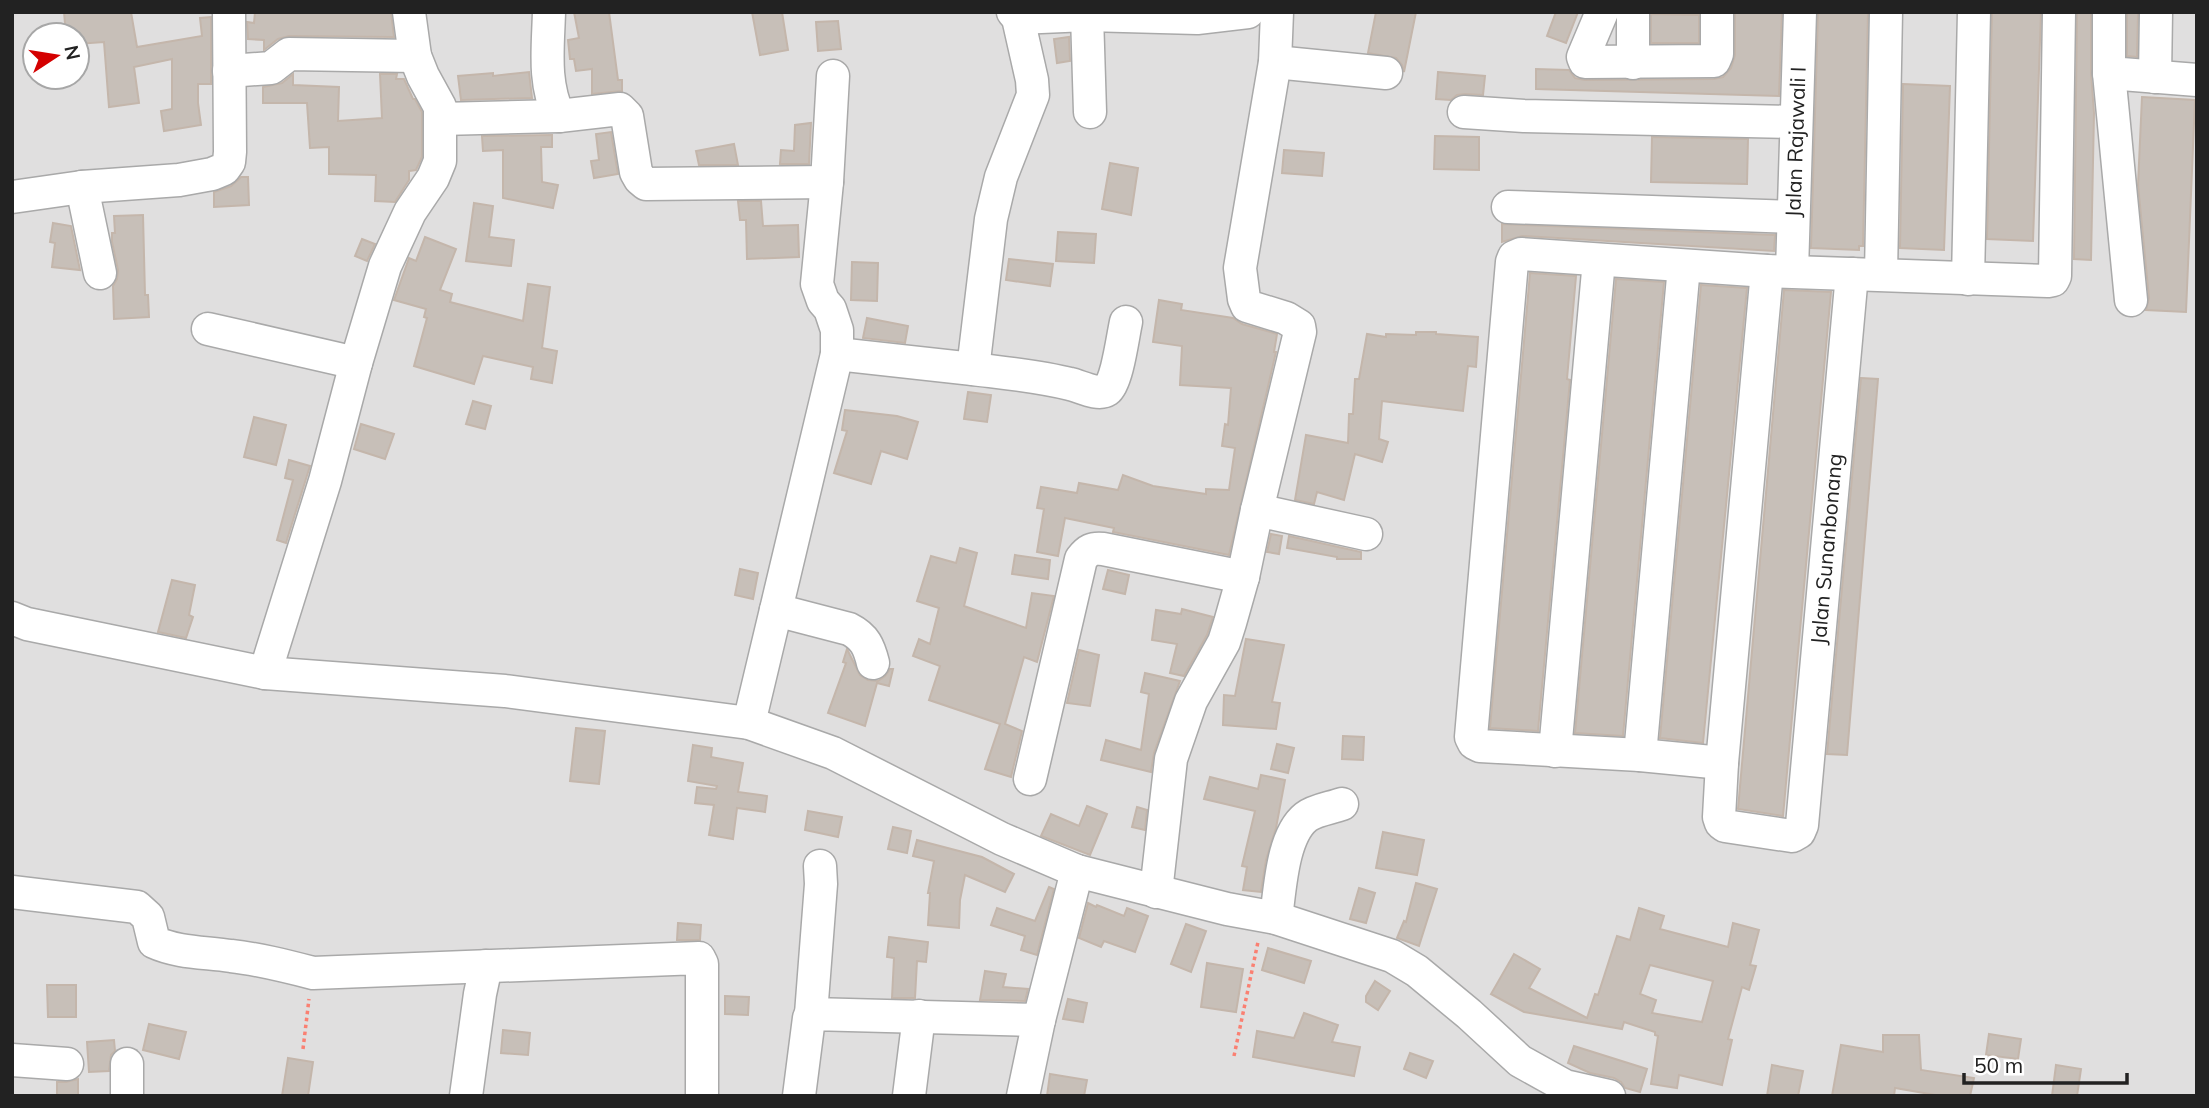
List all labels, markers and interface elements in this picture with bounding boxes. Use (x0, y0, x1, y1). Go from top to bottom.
north arrow (21, 21, 91, 91)
text: N (59, 43, 86, 62)
street label: Jalan Rajawali I (1779, 66, 1811, 218)
street label: Jalan Sunanbonang (1805, 452, 1847, 646)
scale bar (1964, 1042, 2127, 1086)
text: 50 m (1974, 1052, 2023, 1078)

